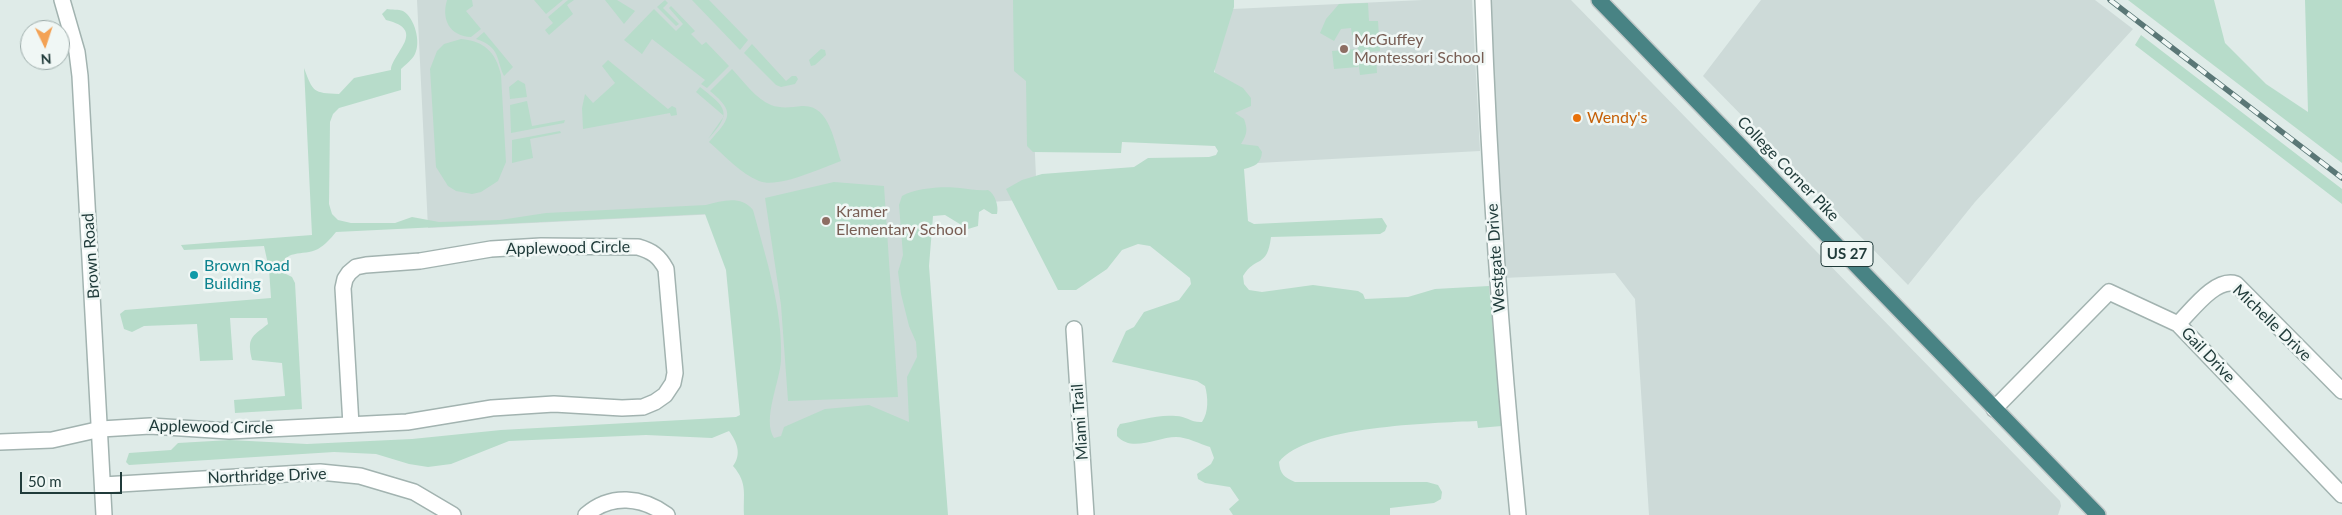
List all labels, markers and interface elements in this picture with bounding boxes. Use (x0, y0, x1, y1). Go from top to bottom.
north arrow (20, 20, 70, 70)
place label: McGuffey Montessori School (1354, 30, 1484, 68)
marker: McGuffey Montessori School (1338, 43, 1350, 55)
text: N (40, 51, 52, 68)
place label: Wendy's (1587, 108, 1647, 128)
marker: Wendy's (1571, 112, 1583, 124)
street label: College Corner Pike (1733, 112, 1843, 226)
place label: Kramer Elementary School (836, 202, 967, 240)
street label: Westgate Drive (1483, 203, 1509, 313)
street label: Brown Road (78, 213, 104, 299)
marker: Kramer Elementary School (820, 215, 832, 227)
street label: Applewood Circle (506, 237, 630, 259)
road number: US 27 (1821, 242, 1873, 266)
place label: Brown Road Building (204, 256, 290, 294)
marker: Brown Road Building (188, 269, 200, 281)
street label: Michelle Drive (2229, 281, 2315, 365)
street label: Gail Drive (2177, 323, 2239, 387)
street label: Miami Trail (1068, 383, 1092, 461)
street label: Applewood Circle (149, 416, 273, 438)
scale bar (22, 462, 125, 494)
street label: Northridge Drive (207, 464, 327, 488)
text: 50 m (28, 472, 62, 490)

